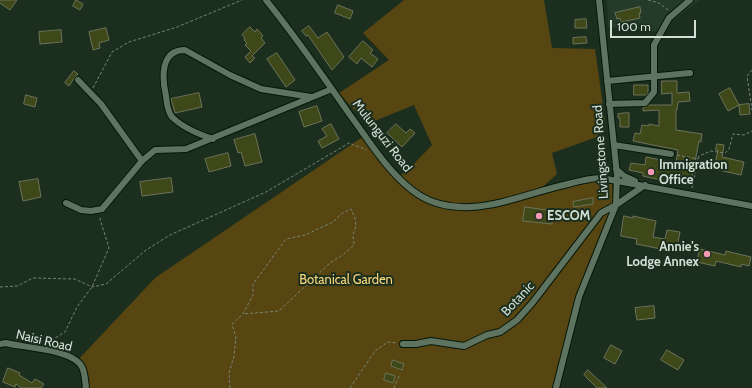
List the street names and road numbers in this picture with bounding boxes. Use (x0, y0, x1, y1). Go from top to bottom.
street label: Mulunguzi Road (349, 97, 415, 175)
street label: Livingstone Road (590, 105, 612, 199)
street label: Botanic (498, 279, 538, 319)
street label: Naisi Road (14, 327, 74, 355)

